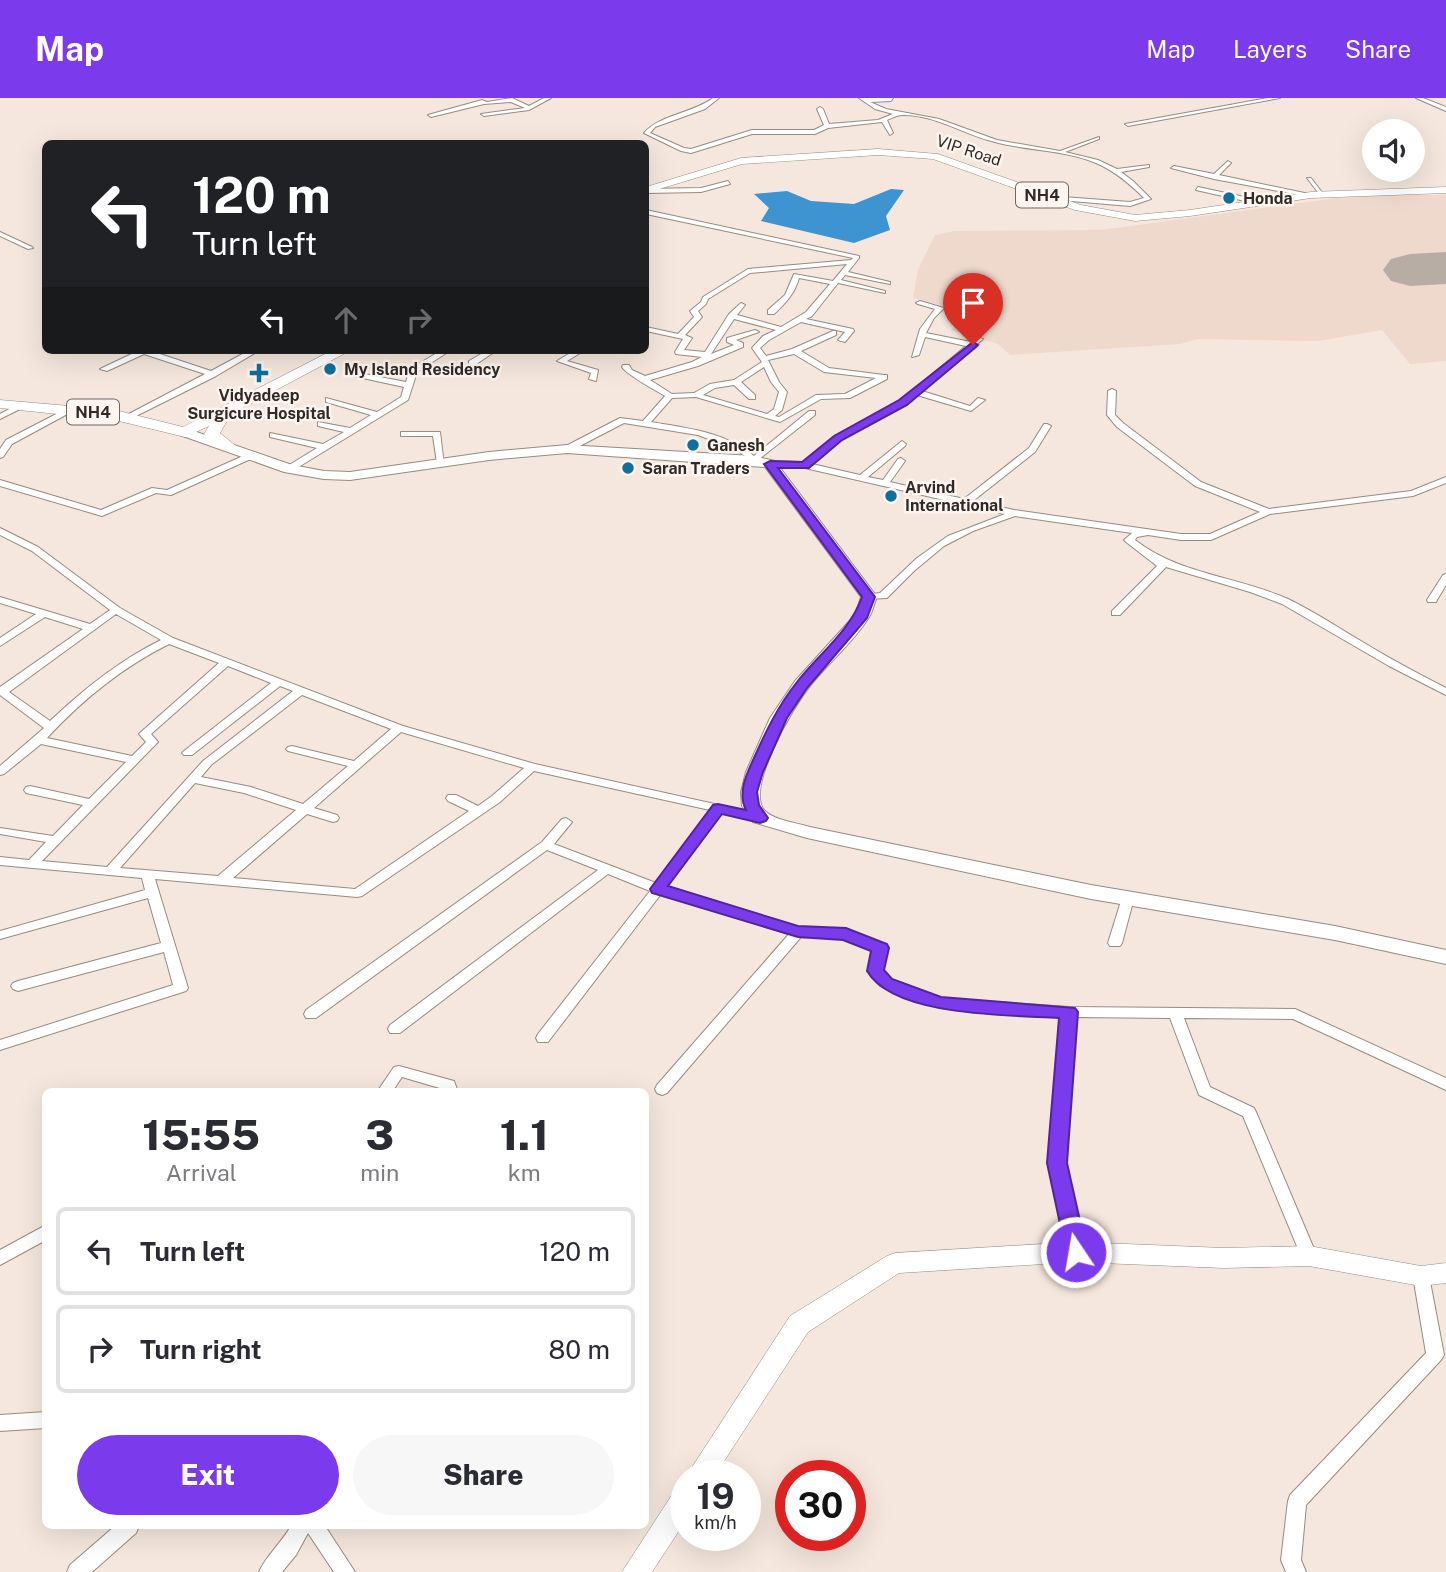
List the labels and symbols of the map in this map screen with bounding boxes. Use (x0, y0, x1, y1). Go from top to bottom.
street label: VIP Road (934, 131, 1004, 170)
road number: NH4 (1016, 183, 1068, 208)
place label: Honda (1243, 189, 1293, 208)
marker: Honda (1221, 190, 1237, 206)
pin (943, 273, 1003, 345)
place label: My Island Residency (344, 360, 500, 379)
marker: My Island Residency (322, 361, 338, 377)
marker: Vidyadeep Surgicure Hospital (249, 363, 269, 383)
place label: Vidyadeep Surgicure Hospital (187, 386, 331, 423)
road number: NH4 (67, 400, 119, 424)
place label: Ganesh (707, 436, 765, 455)
marker: Ganesh (685, 437, 701, 453)
place label: Saran Traders (642, 459, 750, 478)
marker: Saran Traders (620, 460, 636, 476)
place label: Arvind International (905, 478, 1003, 515)
marker: Arvind International (883, 488, 899, 504)
position arrow (1039, 1215, 1113, 1289)
speed limit sign: 30 (775, 1460, 866, 1551)

